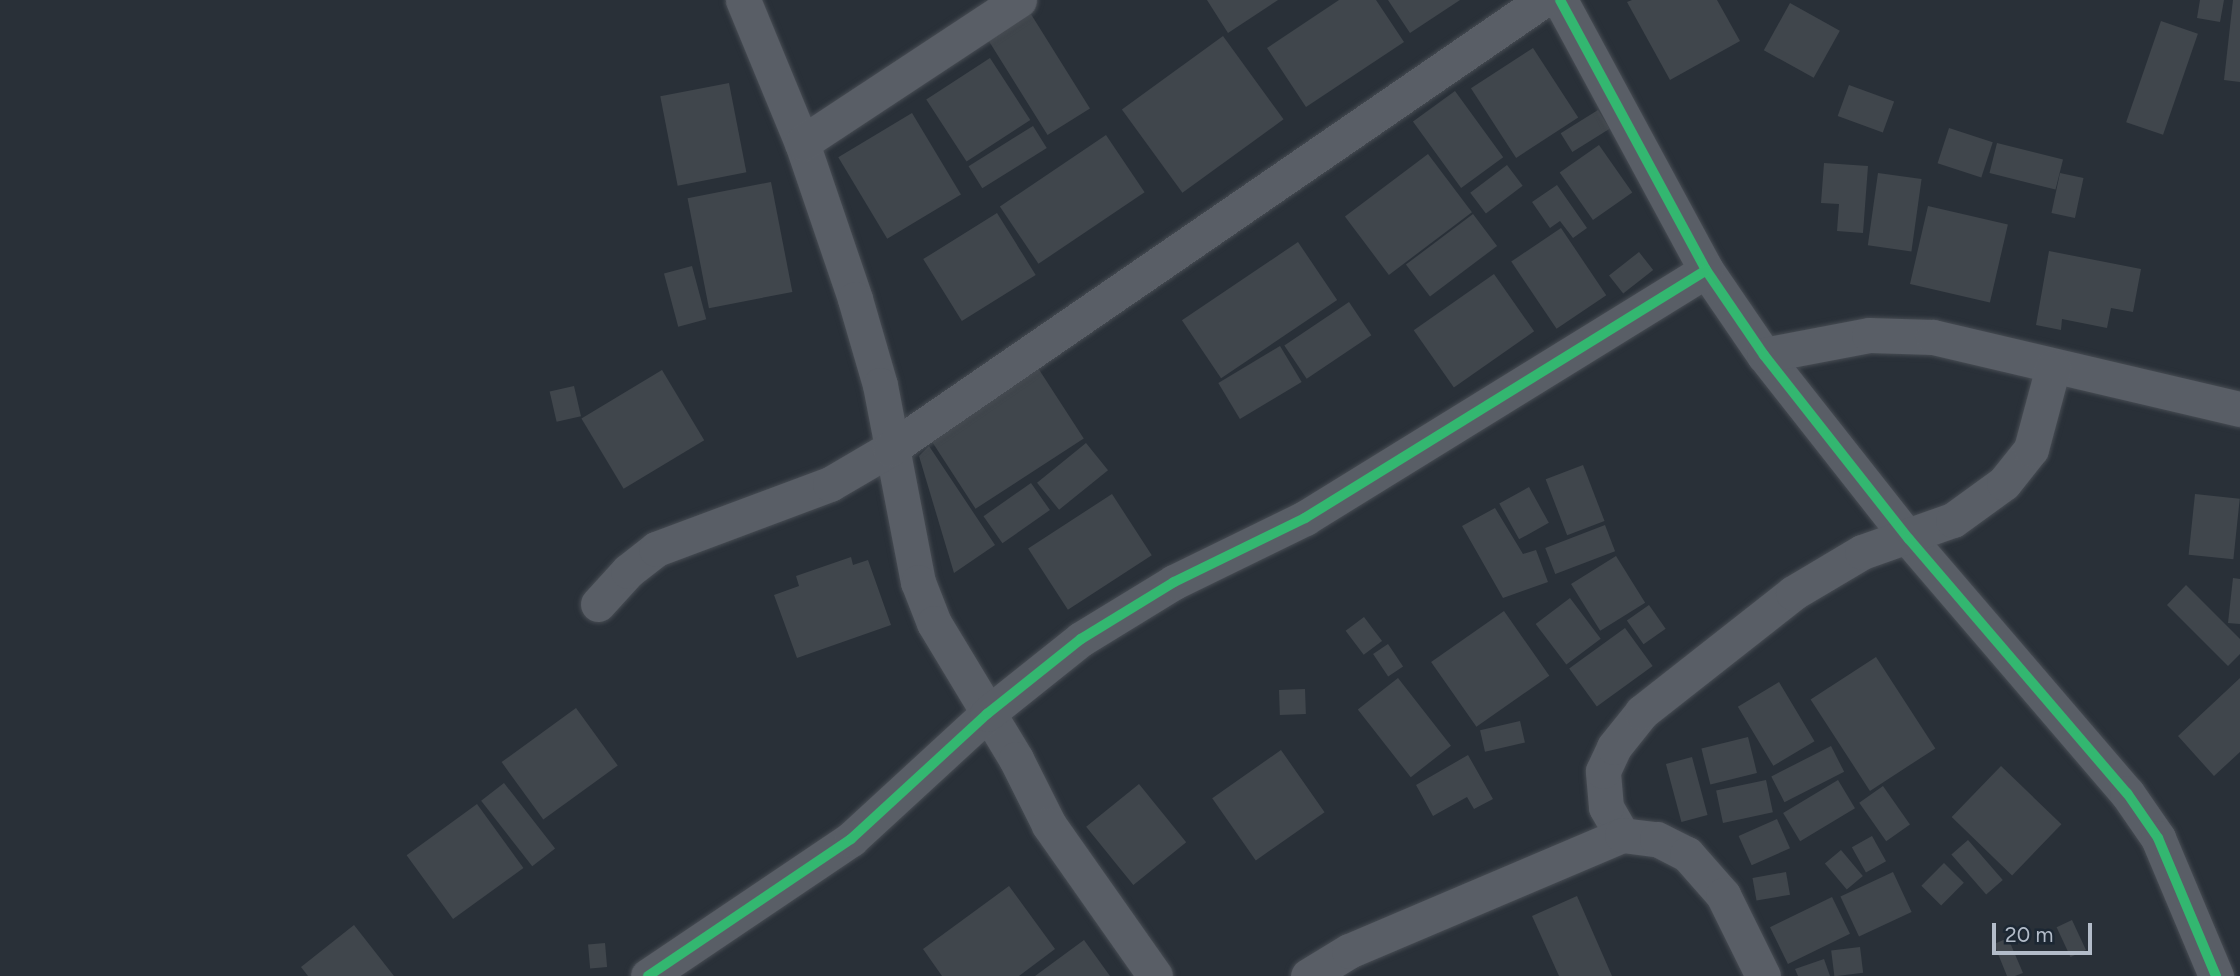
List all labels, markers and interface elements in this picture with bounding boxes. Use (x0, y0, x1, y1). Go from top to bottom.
scale bar (1995, 909, 2095, 953)
text: 20 m (2005, 922, 2053, 947)

